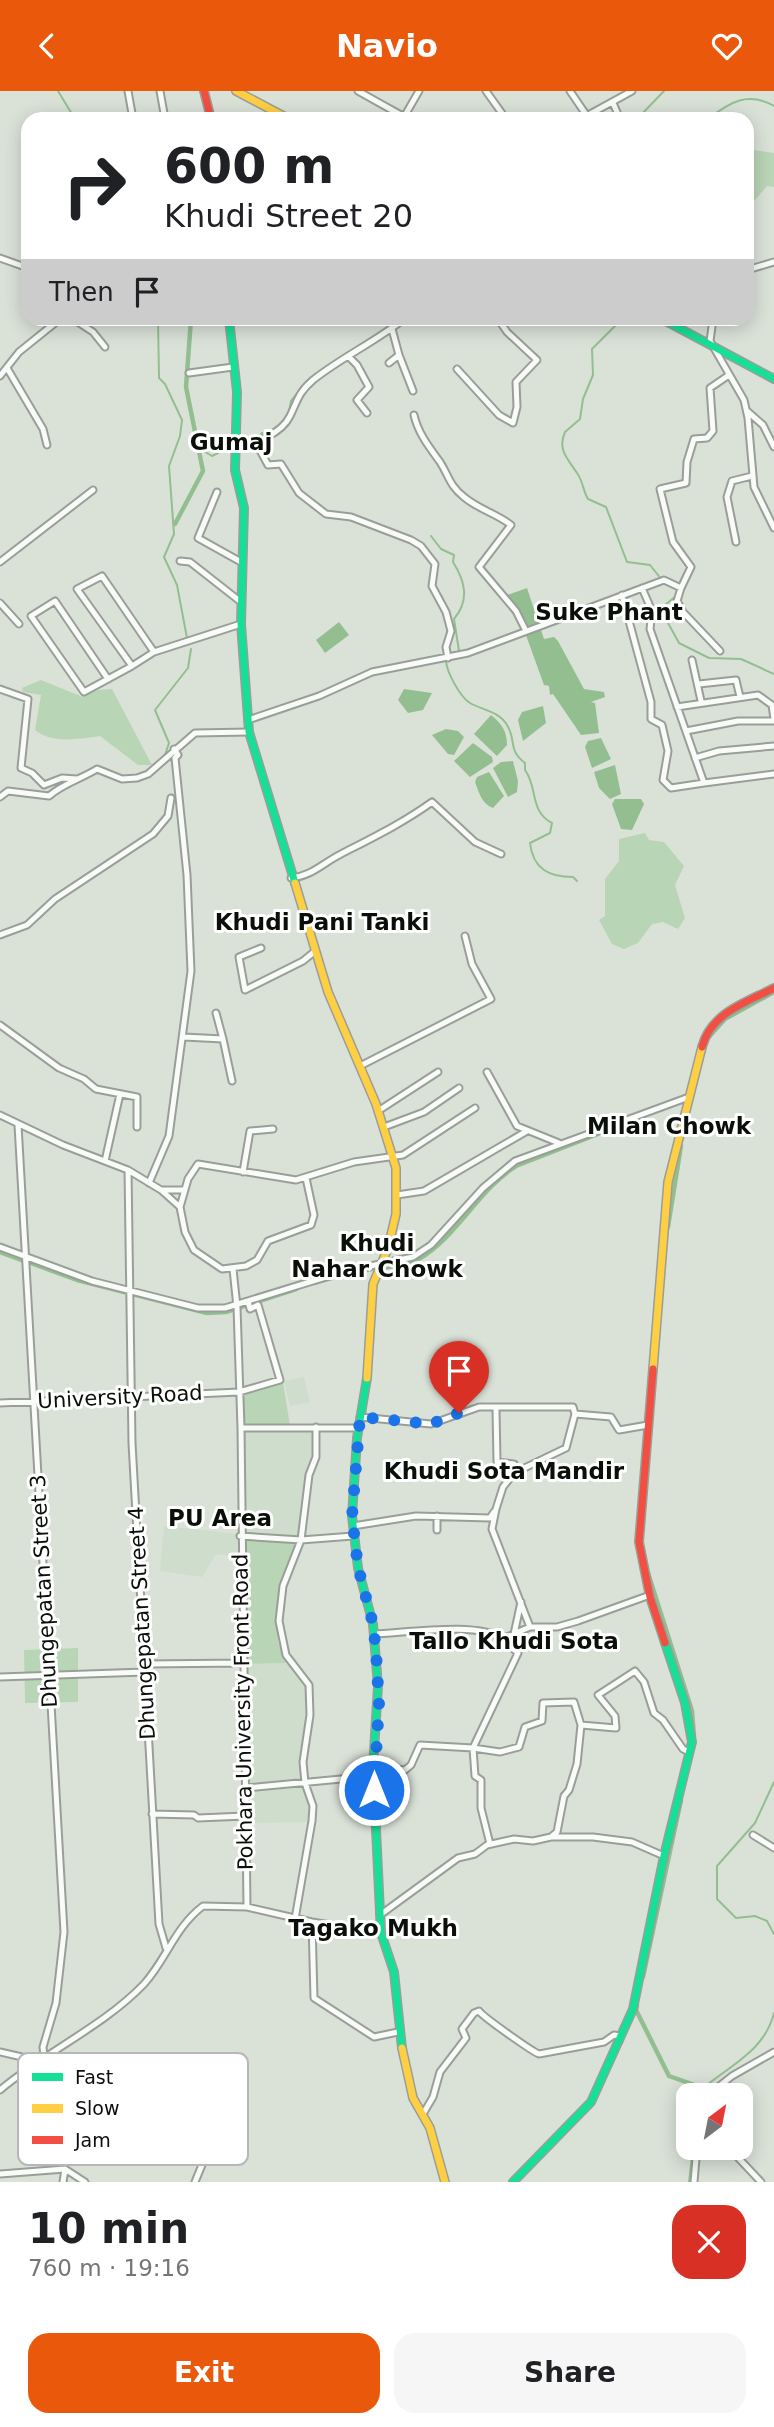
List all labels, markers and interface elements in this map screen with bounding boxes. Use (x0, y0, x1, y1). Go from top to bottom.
icon: back (28, 27, 66, 65)
text: Navio (336, 27, 438, 65)
icon: heart (708, 27, 746, 65)
text: 600 m (164, 138, 334, 195)
icon: right (49, 140, 140, 231)
text: Khudi Street 20 (164, 197, 413, 235)
icon: arrive (128, 273, 166, 311)
text: Then (49, 277, 114, 307)
district label: Gumaj (190, 429, 272, 455)
district label: Suke Phant (535, 599, 683, 625)
district label: Khudi Pani Tanki (215, 909, 429, 935)
district label: Milan Chowk (587, 1113, 752, 1139)
district label: Khudi Nahar Chowk (291, 1230, 464, 1282)
pin (429, 1341, 489, 1413)
icon: arrive (440, 1352, 478, 1390)
street label: University Road (37, 1381, 203, 1413)
district label: Khudi Sota Mandir (384, 1458, 625, 1484)
street label: Dhungepatan Street 3 (26, 1474, 62, 1708)
district label: PU Area (168, 1505, 272, 1531)
street label: Dhungepatan Street 4 (124, 1506, 160, 1740)
street label: Pokhara University Front Road (228, 1554, 258, 1870)
district label: Tallo Khudi Sota (409, 1628, 619, 1654)
position arrow (337, 1753, 411, 1827)
district label: Tagako Mukh (288, 1915, 458, 1941)
legend (18, 2053, 248, 2165)
text: Fast (75, 2066, 113, 2088)
north arrow (676, 2083, 752, 2159)
map controls (676, 2083, 753, 2160)
text: Slow (75, 2097, 120, 2119)
text: Jam (74, 2129, 111, 2151)
text: 10 min (28, 2204, 189, 2253)
button: close (672, 2205, 746, 2279)
text: 760 m · 19:16 (28, 2255, 190, 2281)
button: Exit (28, 2333, 380, 2413)
button: Share (394, 2333, 746, 2413)

